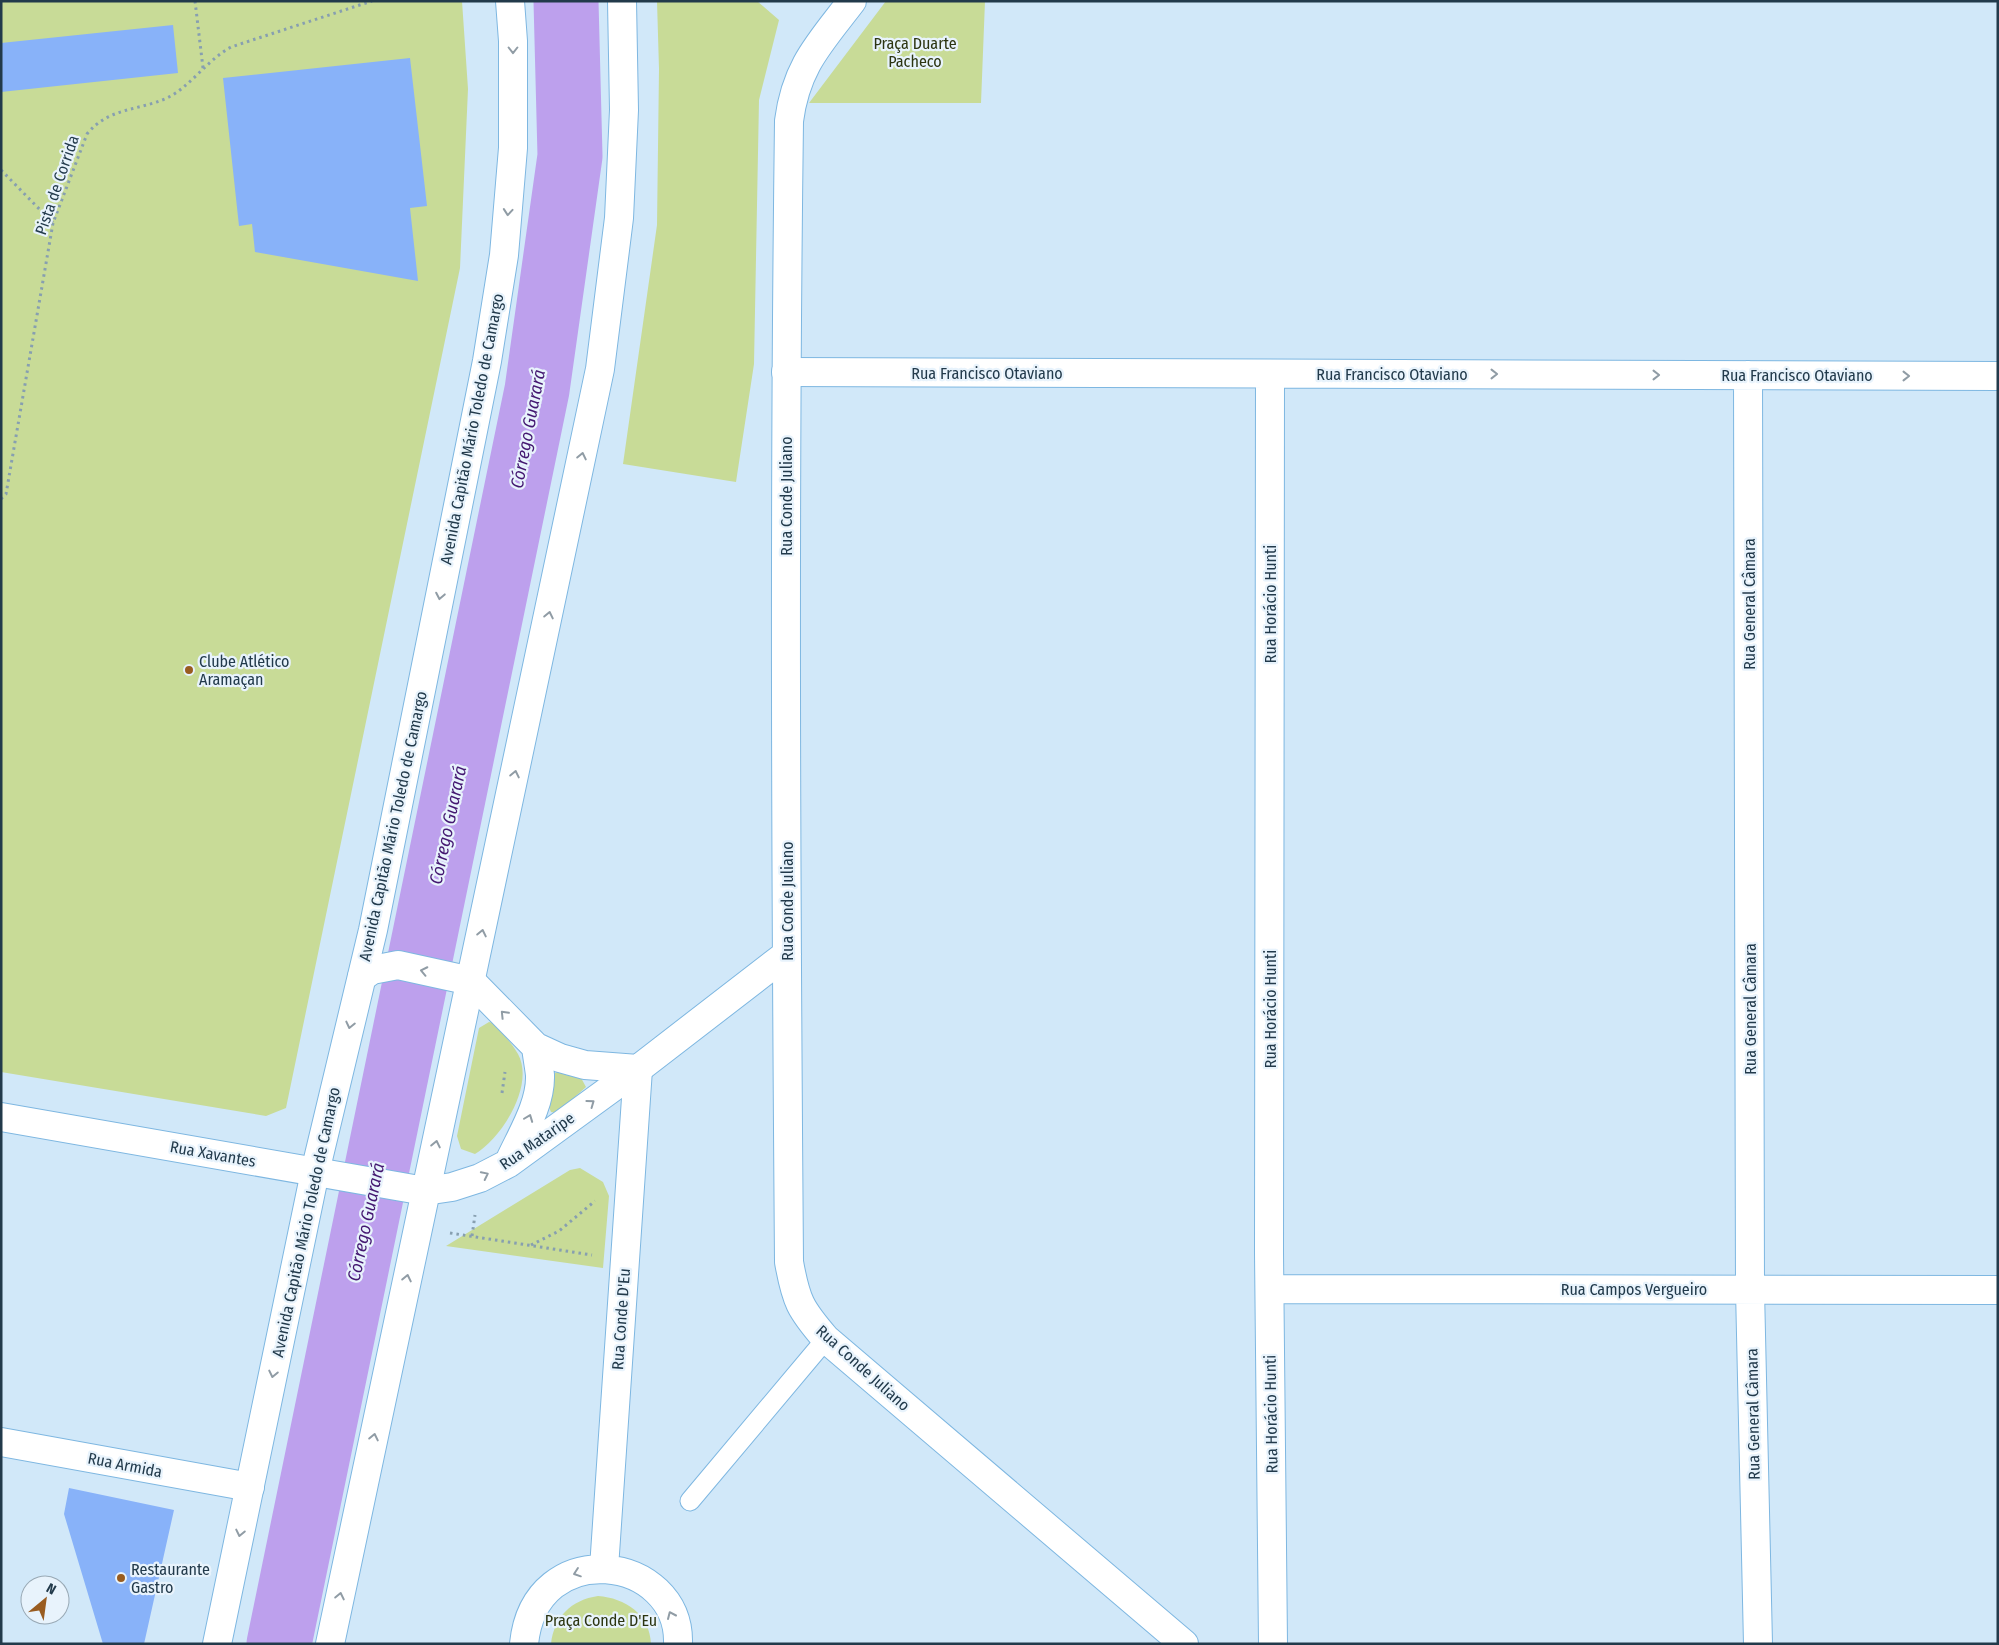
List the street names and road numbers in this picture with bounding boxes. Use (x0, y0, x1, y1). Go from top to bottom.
street label: Pista de Corrida (31, 133, 83, 237)
street label: Avenida Capitão Mário Toledo de Camargo (436, 292, 508, 566)
street label: Rua Francisco Otaviano (911, 364, 1063, 383)
street label: Rua Francisco Otaviano (1316, 365, 1468, 384)
street label: Rua Francisco Otaviano (1721, 366, 1873, 385)
street label: Rua Conde Juliano (777, 436, 796, 556)
street label: Rua General Câmara (1740, 538, 1759, 670)
street label: Rua Horácio Hunti (1261, 545, 1280, 663)
street label: Avenida Capitão Mário Toledo de Camargo (355, 689, 431, 963)
street label: Rua Conde Juliano (778, 841, 797, 961)
street label: Rua General Câmara (1741, 943, 1760, 1075)
street label: Rua Horácio Hunti (1261, 950, 1280, 1068)
street label: Avenida Capitão Mário Toledo de Camargo (268, 1085, 344, 1359)
street label: Rua Mataripe (496, 1108, 578, 1174)
street label: Rua Xavantes (169, 1137, 258, 1171)
street label: Rua Conde D'Eu (608, 1268, 634, 1370)
street label: Rua Campos Vergueiro (1561, 1280, 1707, 1299)
street label: Rua Conde Juliano (812, 1321, 914, 1415)
street label: Rua General Câmara (1742, 1348, 1764, 1480)
street label: Rua Horácio Hunti (1260, 1355, 1282, 1473)
street label: Rua Armida (86, 1448, 164, 1482)

